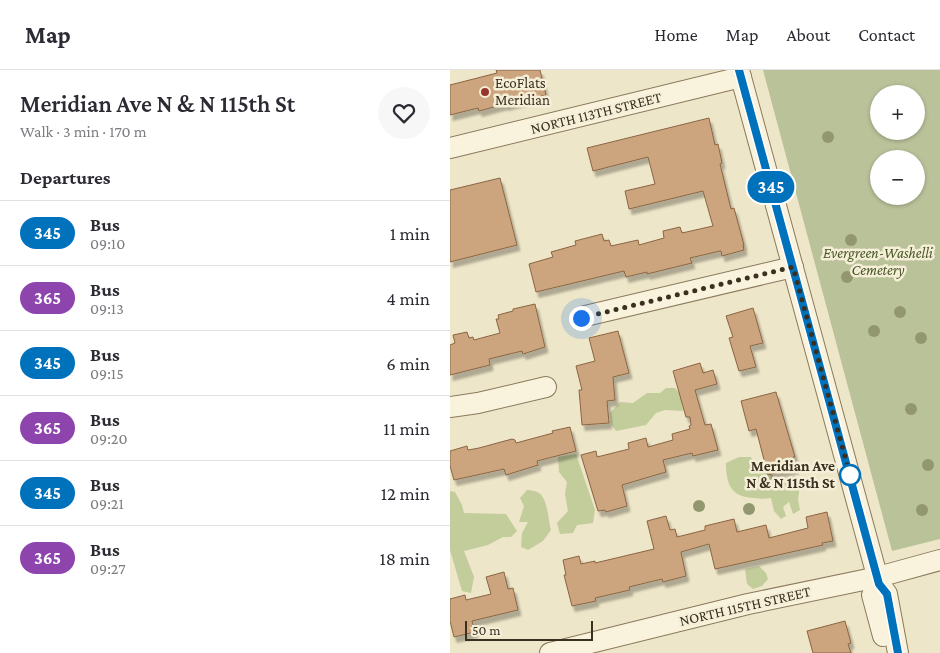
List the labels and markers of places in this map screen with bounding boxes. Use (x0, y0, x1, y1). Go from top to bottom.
place label: EcoFlats Meridian (495, 75, 550, 108)
marker: EcoFlats Meridian (479, 86, 491, 98)
place label: Meridian Ave N & N 115th St (746, 458, 836, 491)
marker: Meridian Ave N & N 115th St (839, 464, 861, 486)

